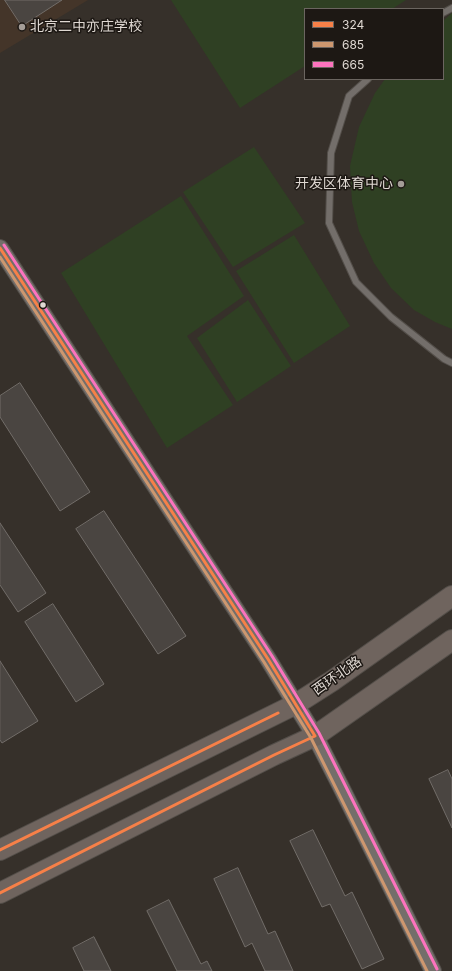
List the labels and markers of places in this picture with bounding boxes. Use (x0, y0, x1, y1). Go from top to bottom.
place label: 北京二中亦庄学校 (30, 19, 142, 35)
marker: 北京二中亦庄学校 (17, 22, 27, 32)
place label: 开发区体育中心 (295, 176, 393, 192)
marker: 开发区体育中心 (396, 179, 406, 189)
unlabelled marker (38, 300, 48, 310)

